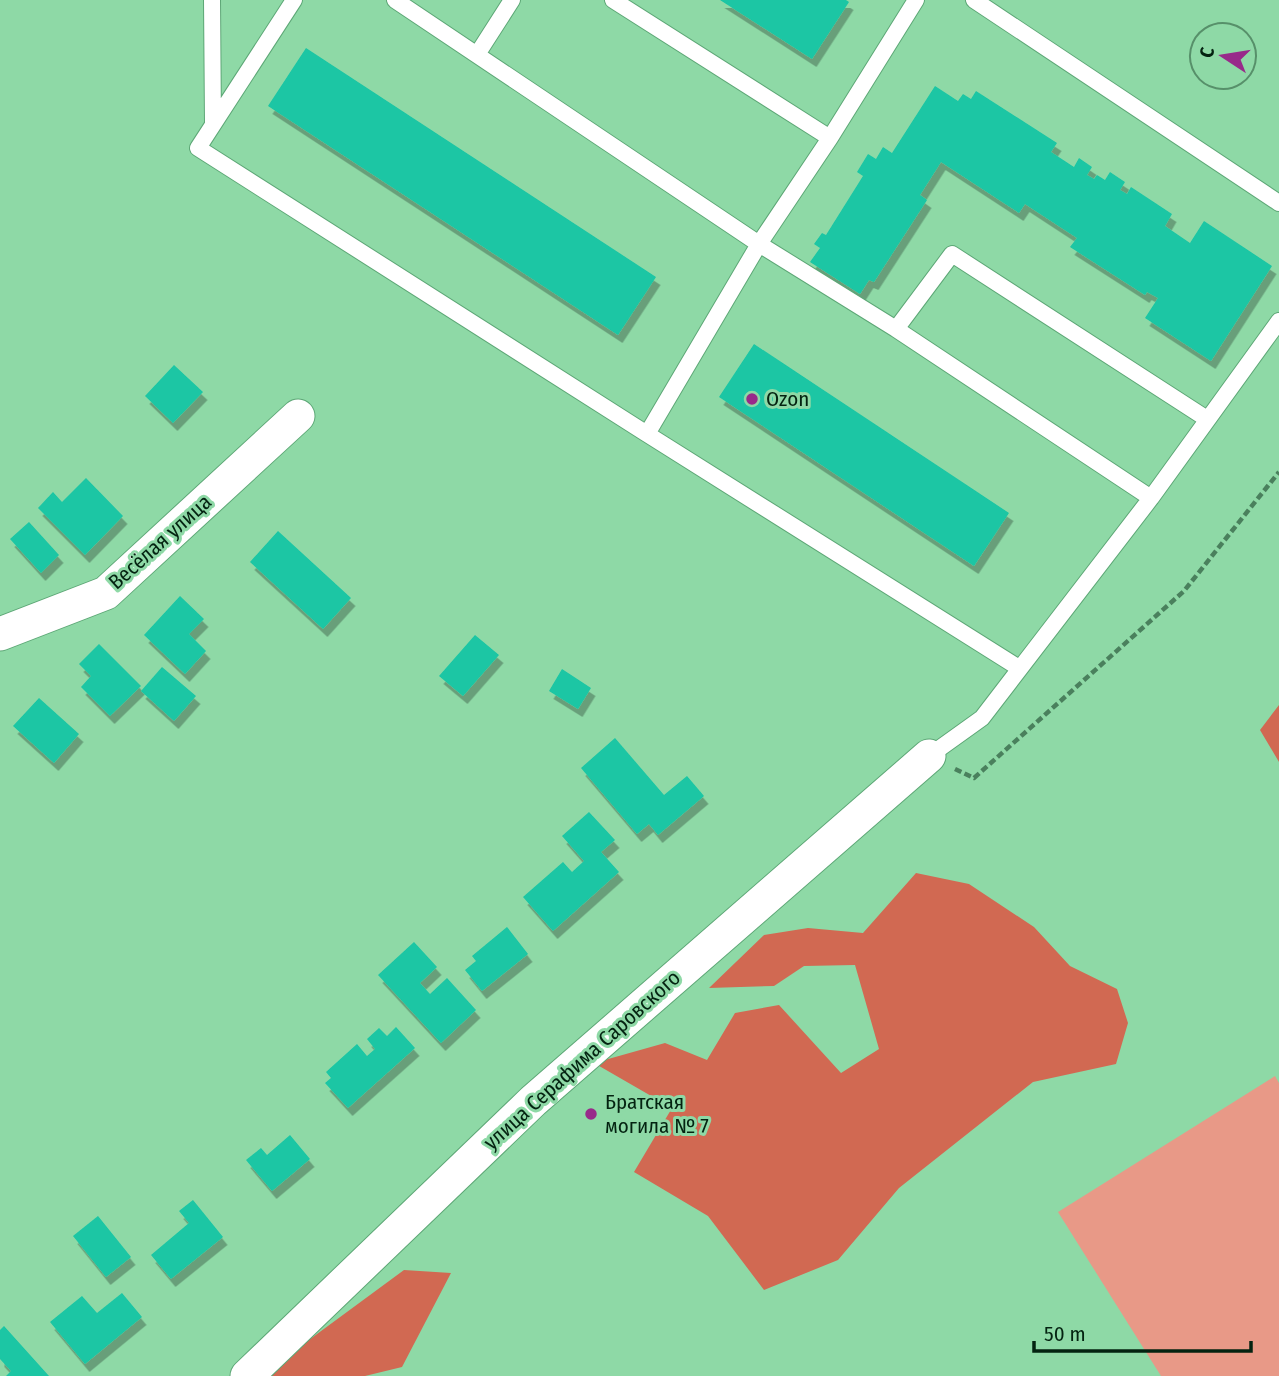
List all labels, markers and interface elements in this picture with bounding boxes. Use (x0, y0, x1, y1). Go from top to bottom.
north arrow (1188, 21, 1258, 91)
text: С (1195, 45, 1219, 60)
place label: Ozon (766, 386, 809, 412)
marker: Ozon (744, 391, 760, 407)
street label: Весёлая улица (103, 489, 217, 595)
street label: улица Серафима Саровского (478, 965, 686, 1155)
place label: Братская могила № 7 (605, 1089, 709, 1139)
marker: Братская могила № 7 (583, 1106, 599, 1122)
scale bar (1034, 1310, 1251, 1354)
text: 50 m (1044, 1321, 1086, 1347)

